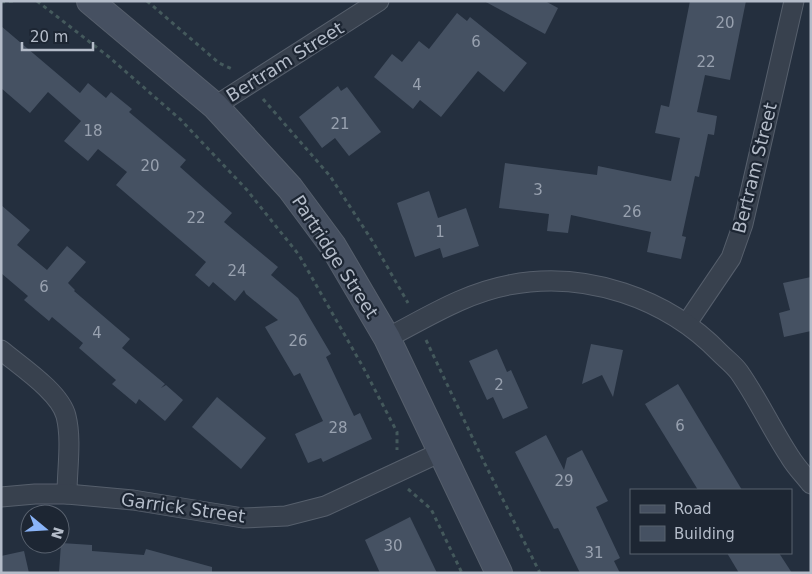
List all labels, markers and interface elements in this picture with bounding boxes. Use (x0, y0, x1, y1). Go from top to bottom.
house number: 20 (715, 14, 735, 32)
street label: Bertram Street (222, 17, 347, 106)
scale bar (22, 20, 94, 52)
text: 20 m (30, 28, 68, 46)
house number: 6 (471, 33, 481, 51)
house number: 22 (696, 53, 716, 71)
house number: 4 (412, 76, 422, 94)
street label: Bertram Street (728, 100, 781, 236)
house number: 21 (330, 115, 350, 133)
house number: 18 (83, 122, 103, 140)
house number: 20 (140, 157, 160, 175)
house number: 3 (533, 181, 543, 199)
street label: Partridge Street (288, 191, 383, 322)
house number: 26 (622, 203, 642, 221)
house number: 22 (186, 209, 206, 227)
house number: 1 (435, 223, 445, 241)
house number: 24 (227, 262, 247, 280)
house number: 6 (39, 278, 49, 296)
house number: 4 (92, 324, 102, 342)
house number: 26 (288, 332, 308, 350)
house number: 2 (494, 376, 504, 394)
house number: 6 (675, 417, 685, 435)
house number: 28 (328, 419, 348, 437)
house number: 29 (554, 472, 574, 490)
street label: Garrick Street (120, 488, 247, 527)
legend (630, 489, 792, 554)
text: Road (674, 500, 712, 518)
north arrow (20, 504, 70, 554)
text: N (48, 525, 67, 541)
text: Building (674, 525, 735, 543)
house number: 30 (383, 537, 403, 555)
house number: 31 (584, 544, 604, 562)

